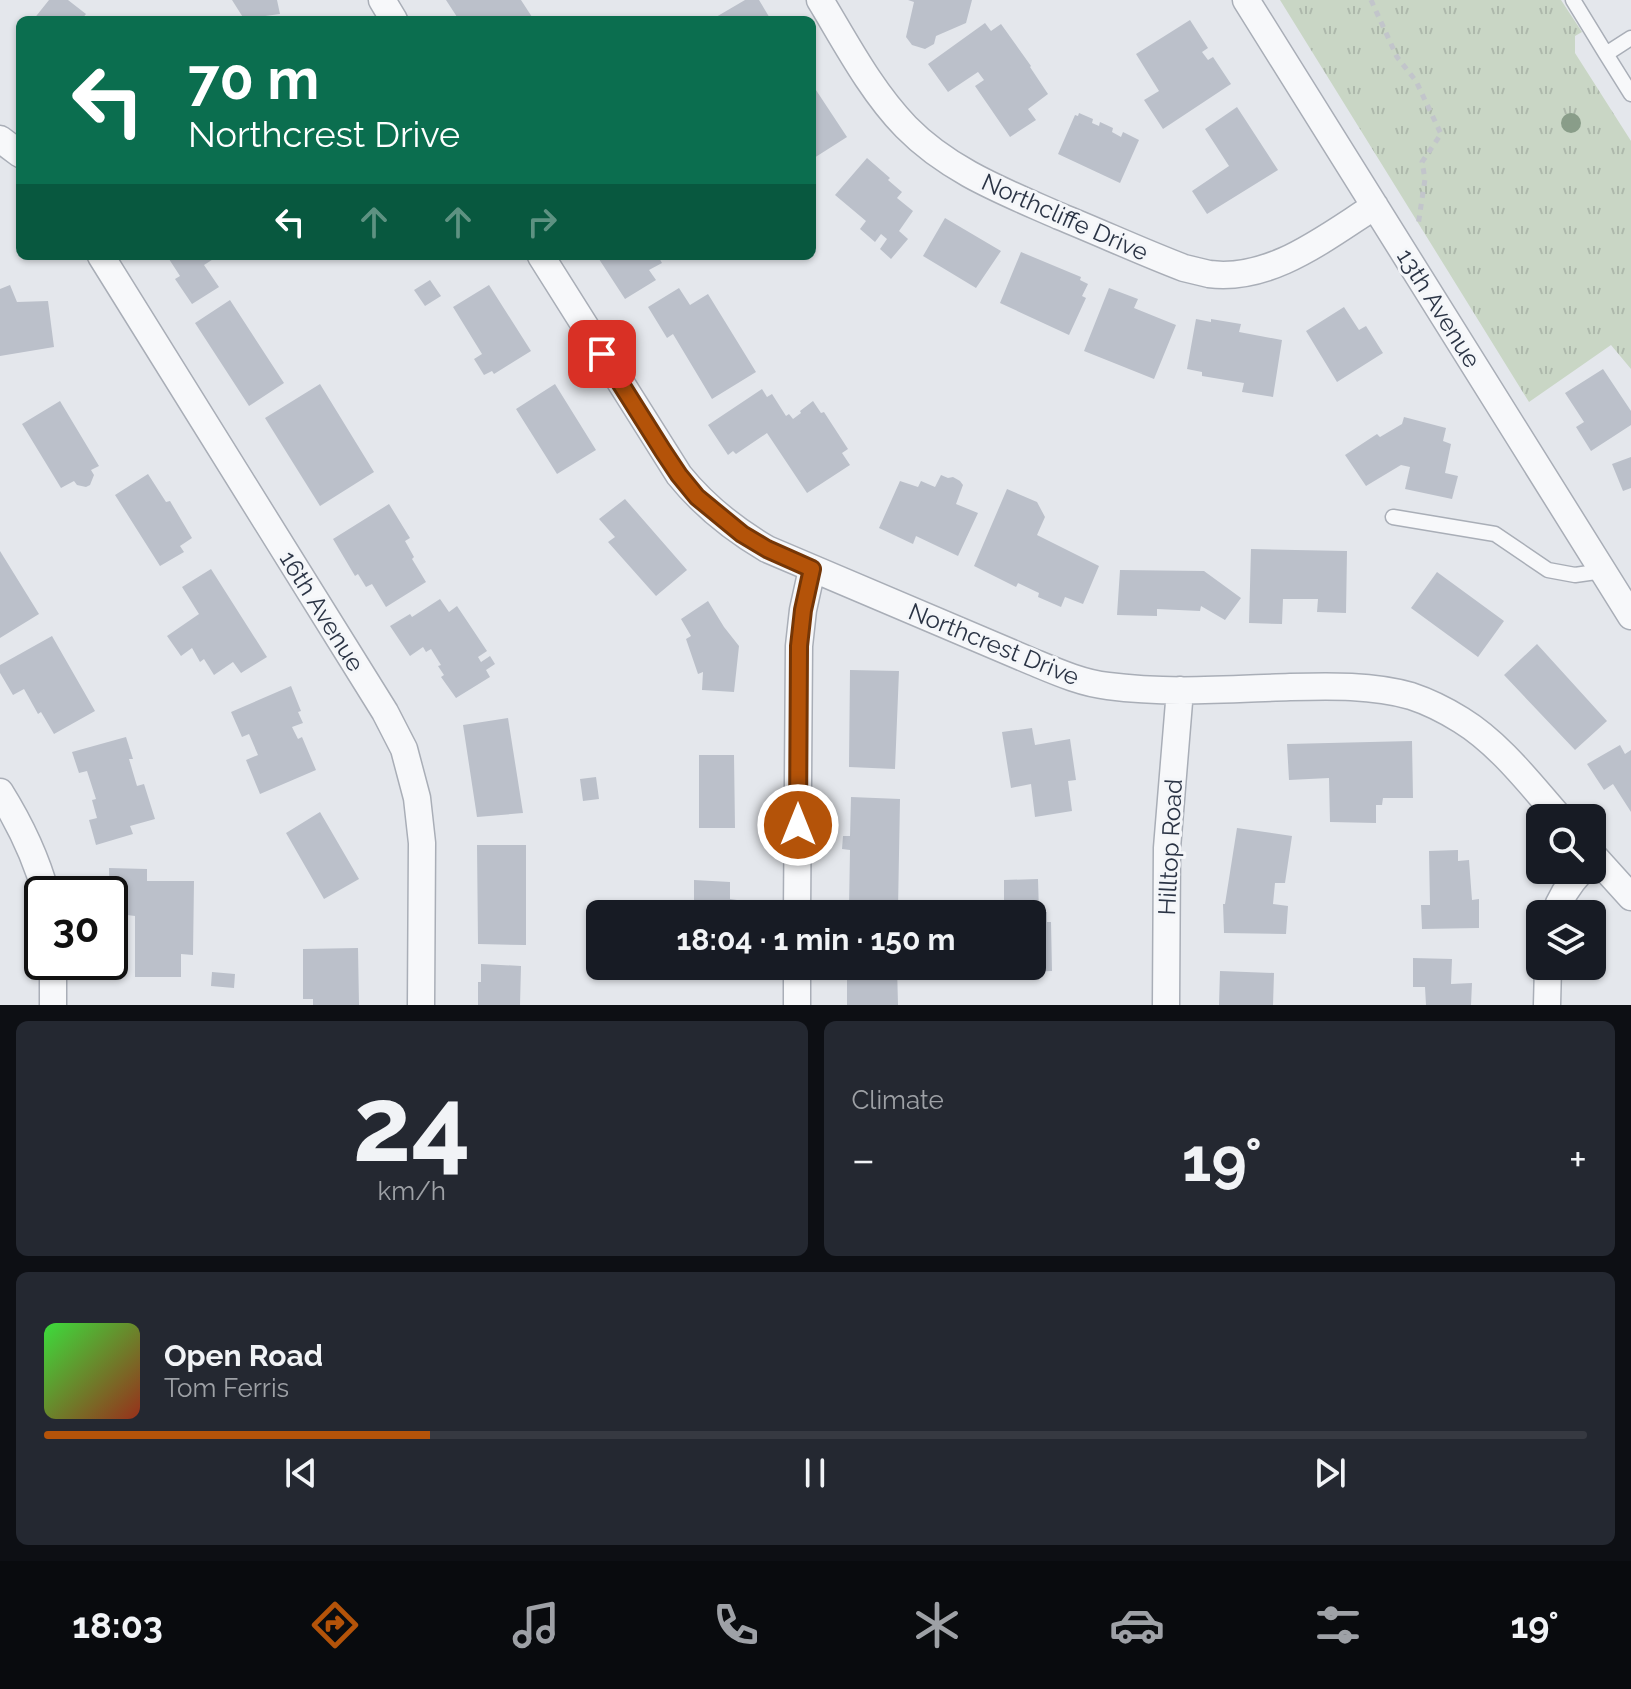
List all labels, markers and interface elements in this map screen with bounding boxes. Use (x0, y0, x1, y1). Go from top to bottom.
text: 70 m (188, 46, 319, 112)
icon: left (56, 48, 160, 152)
text: Northcrest Drive (188, 113, 460, 155)
street label: Northcliffe Drive (977, 167, 1153, 267)
icon: left (268, 200, 312, 244)
icon: ahead (352, 200, 396, 244)
icon: ahead (436, 200, 480, 244)
icon: right (520, 200, 564, 244)
street label: 13th Avenue (1391, 243, 1487, 373)
pin (568, 320, 636, 388)
icon: arrive (580, 332, 624, 376)
street label: 16th Avenue (274, 545, 370, 677)
street label: Northcrest Drive (904, 597, 1084, 691)
street label: Hilltop Road (1152, 778, 1188, 916)
position arrow (756, 783, 840, 867)
map controls (1526, 804, 1606, 980)
button: search (1526, 804, 1606, 884)
speed limit sign: 30 (24, 876, 128, 980)
button: layers (1526, 900, 1606, 980)
text: 18:04 · 1 min · 150 m (677, 922, 955, 957)
text: 24 (353, 1063, 471, 1185)
text: Climate (852, 1085, 944, 1115)
text: 19° (1182, 1125, 1262, 1195)
text: − (852, 1134, 875, 1185)
text: + (1569, 1134, 1587, 1185)
text: km/h (377, 1176, 446, 1206)
text: Open Road (164, 1338, 323, 1373)
text: Tom Ferris (164, 1373, 289, 1403)
icon: previous (279, 1451, 323, 1495)
icon: pause (793, 1451, 837, 1495)
icon: next (1308, 1451, 1352, 1495)
icon: directions (307, 1597, 363, 1653)
icon: music (508, 1597, 564, 1653)
icon: phone (708, 1597, 764, 1653)
icon: climate (909, 1597, 965, 1653)
icon: car (1109, 1597, 1165, 1653)
icon: filters (1310, 1597, 1366, 1653)
text: 18:03 (72, 1604, 163, 1646)
text: 19° (1510, 1604, 1559, 1646)

